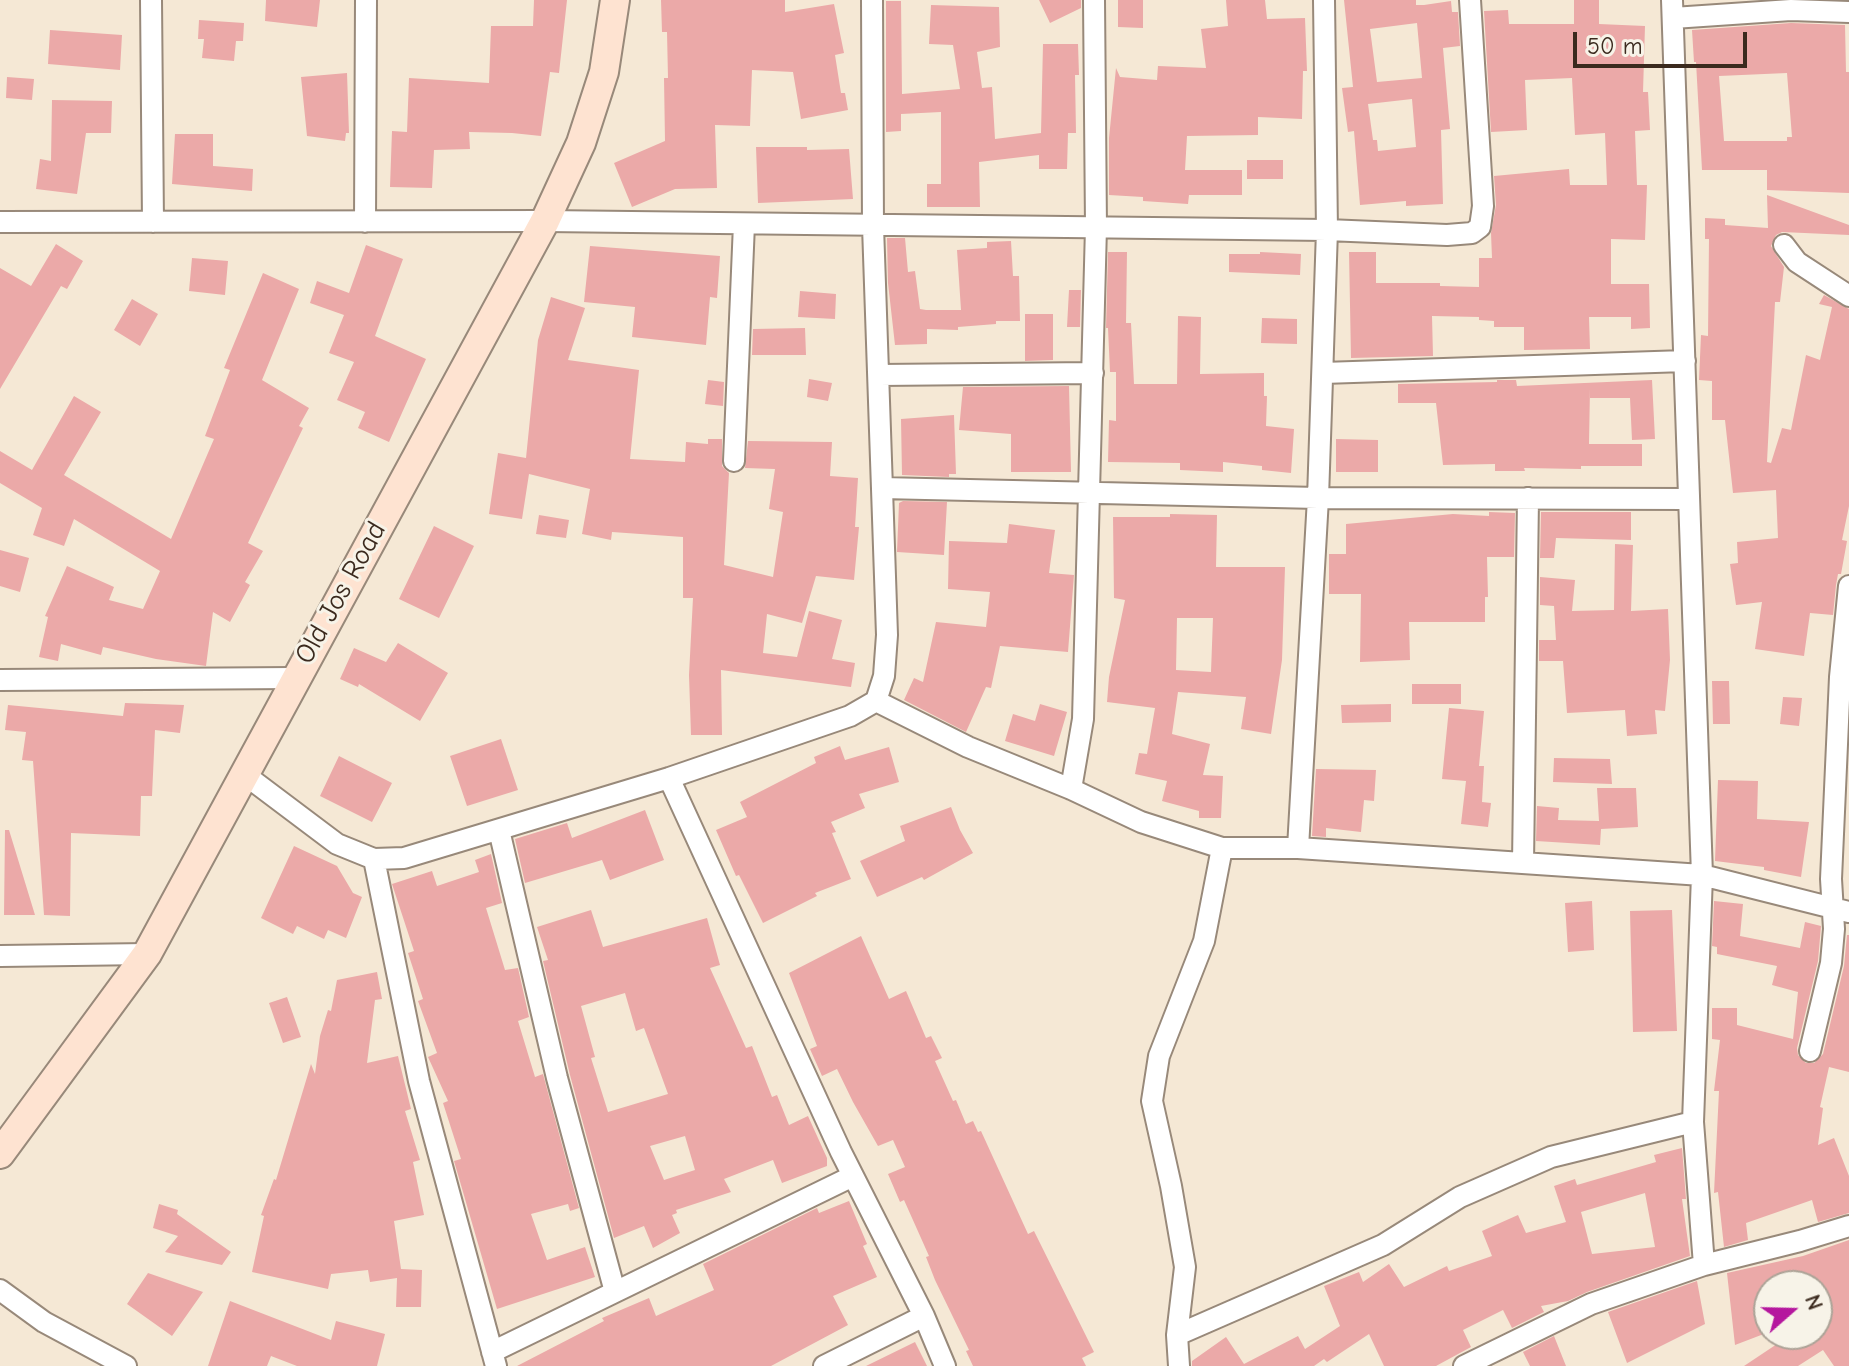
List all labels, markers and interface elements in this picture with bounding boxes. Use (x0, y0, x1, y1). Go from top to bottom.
scale bar (1577, 16, 1751, 66)
text: 50 m (1587, 32, 1643, 60)
street label: Old Jos Road (288, 516, 394, 670)
north arrow (1753, 1270, 1833, 1350)
text: N (1799, 1291, 1828, 1314)

